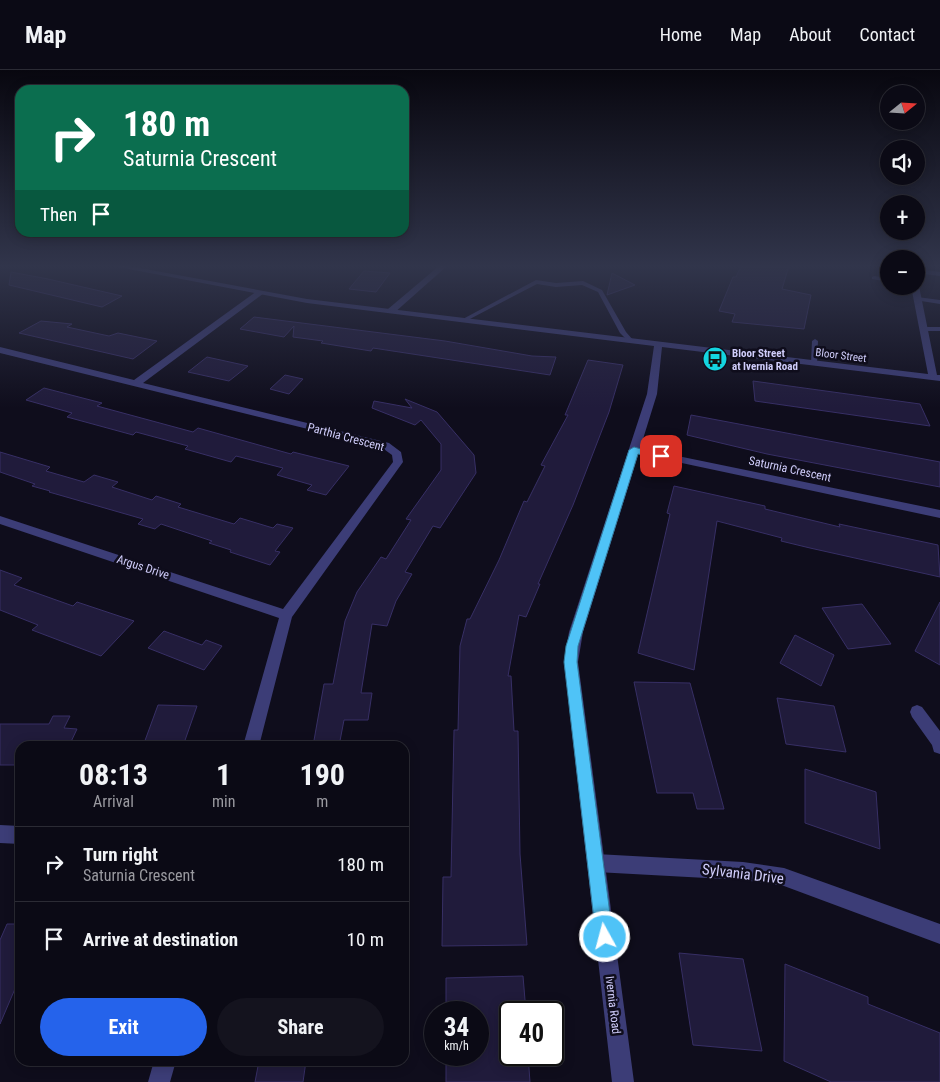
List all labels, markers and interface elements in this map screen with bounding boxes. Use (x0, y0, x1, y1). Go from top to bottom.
text: Map (25, 21, 66, 49)
text: Home (660, 24, 702, 45)
text: Map (730, 24, 761, 45)
text: About (789, 24, 831, 45)
text: Contact (859, 24, 915, 45)
north arrow (880, 85, 925, 130)
map controls (880, 85, 925, 295)
text: 180 m (123, 104, 210, 145)
icon: right (40, 105, 105, 170)
button: sound (880, 140, 925, 185)
text: Saturnia Crescent (123, 146, 277, 171)
button: + (880, 195, 925, 240)
icon: arrive (87, 200, 115, 228)
text: Then (40, 203, 77, 226)
button: − (880, 250, 925, 295)
bus stop icon: Bloor Street at Ivernia Road (702, 346, 728, 372)
street label: Bloor Street (815, 346, 867, 365)
place label: Bloor Street at Ivernia Road (732, 347, 798, 373)
street label: Parthia Crescent (306, 420, 386, 454)
pin (640, 435, 682, 477)
icon: arrive (647, 442, 675, 470)
street label: Saturnia Crescent (747, 453, 833, 485)
street label: Argus Drive (115, 552, 171, 582)
text: 08:13 (79, 757, 148, 792)
text: 1 (216, 757, 231, 792)
text: 190 (299, 757, 345, 792)
text: Arrival (93, 792, 134, 811)
text: min (212, 792, 235, 811)
text: m (316, 792, 328, 811)
text: Turn right (83, 843, 158, 866)
icon: right (40, 850, 68, 878)
text: 180 m (337, 853, 384, 876)
street label: Sylvania Drive (701, 860, 785, 888)
text: Saturnia Crescent (83, 866, 195, 885)
position arrow (578, 910, 630, 962)
icon: arrive (40, 925, 68, 953)
text: Arrive at destination (83, 928, 238, 951)
text: 10 m (347, 928, 384, 951)
street label: Ivernia Road (602, 975, 624, 1035)
button: Exit (40, 998, 207, 1056)
button: Share (217, 998, 384, 1056)
speed limit sign: 40 (499, 1001, 564, 1066)
text: 34 (444, 1013, 469, 1042)
text: km/h (444, 1039, 469, 1053)

